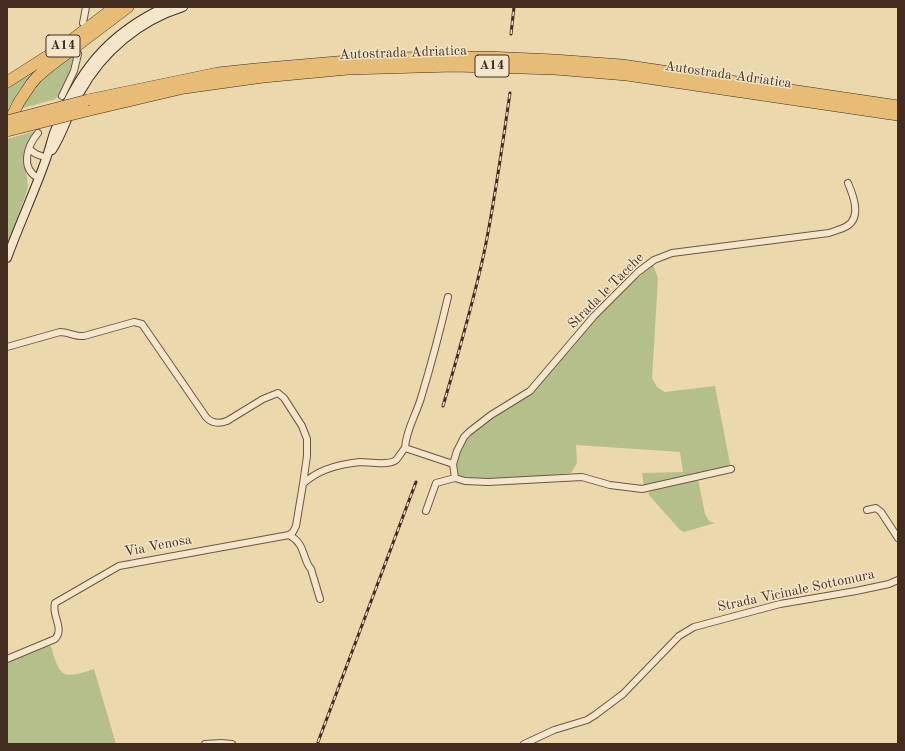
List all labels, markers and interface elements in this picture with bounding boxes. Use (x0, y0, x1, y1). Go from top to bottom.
road number: A14 (46, 35, 80, 57)
street label: Autostrada Adriatica (339, 42, 467, 64)
road number: A14 (475, 55, 509, 77)
street label: Autostrada Adriatica (663, 58, 793, 92)
street label: Strada le Tacche (564, 249, 648, 333)
street label: Via Venosa (123, 531, 193, 561)
street label: Strada Vicinale Sottomura (716, 566, 876, 616)

